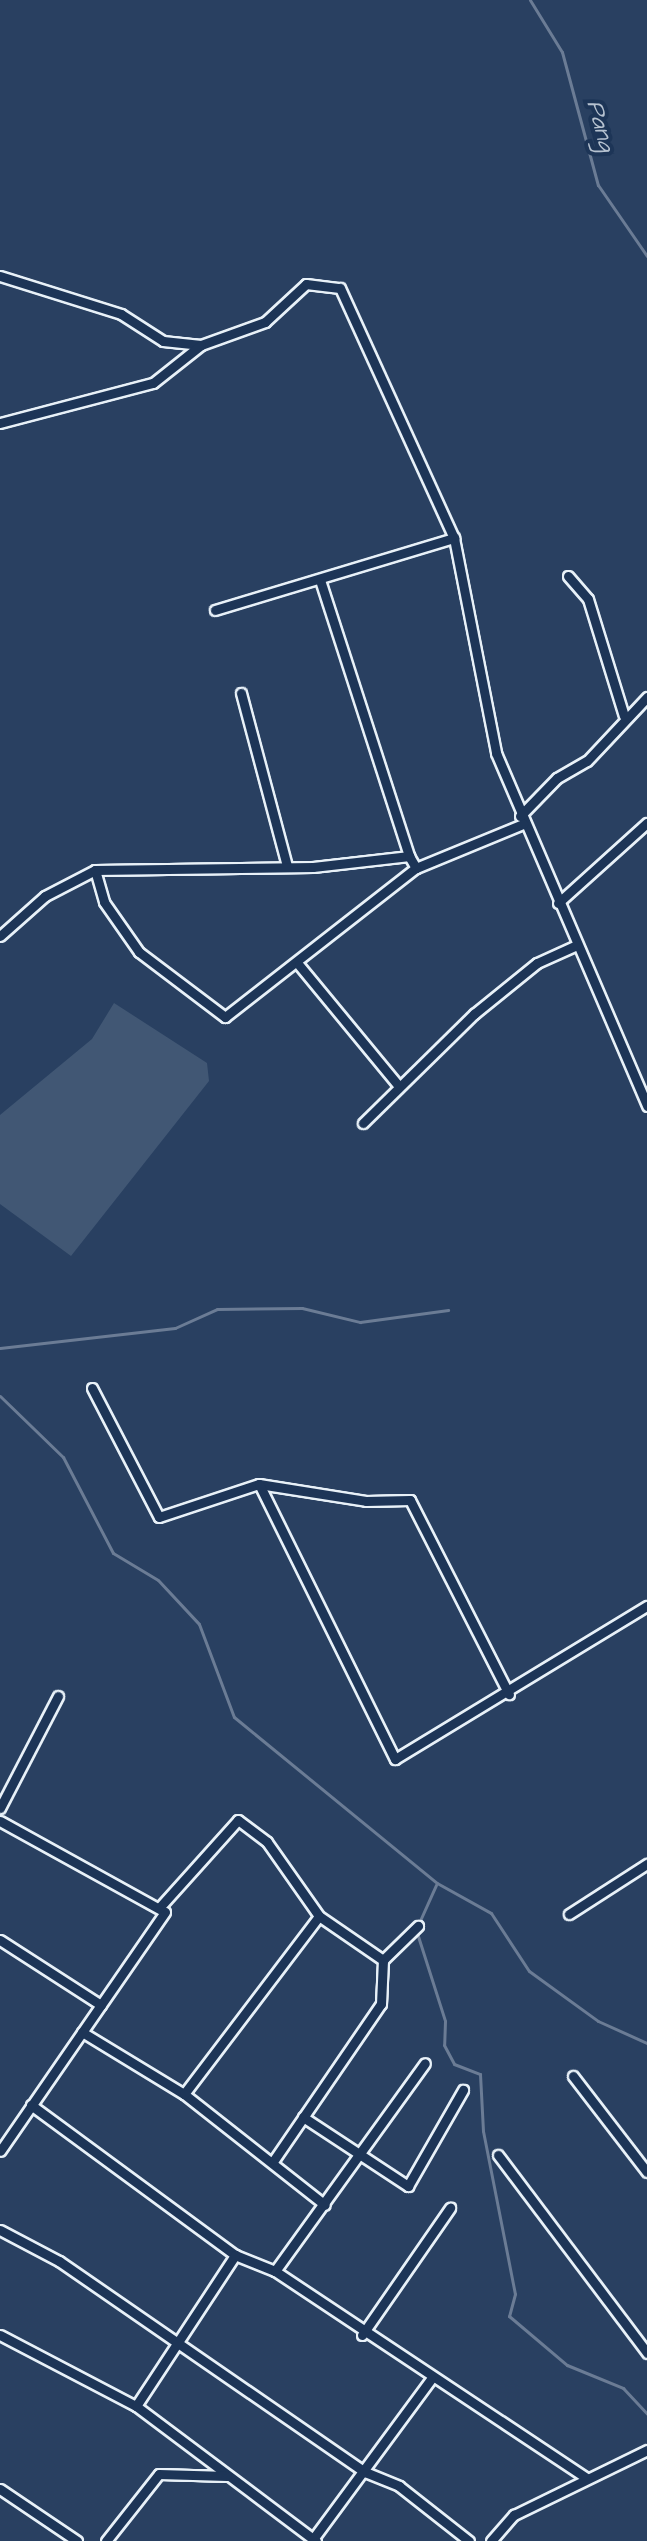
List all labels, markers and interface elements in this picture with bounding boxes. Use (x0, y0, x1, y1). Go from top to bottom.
water label: Pang (579, 97, 621, 155)

